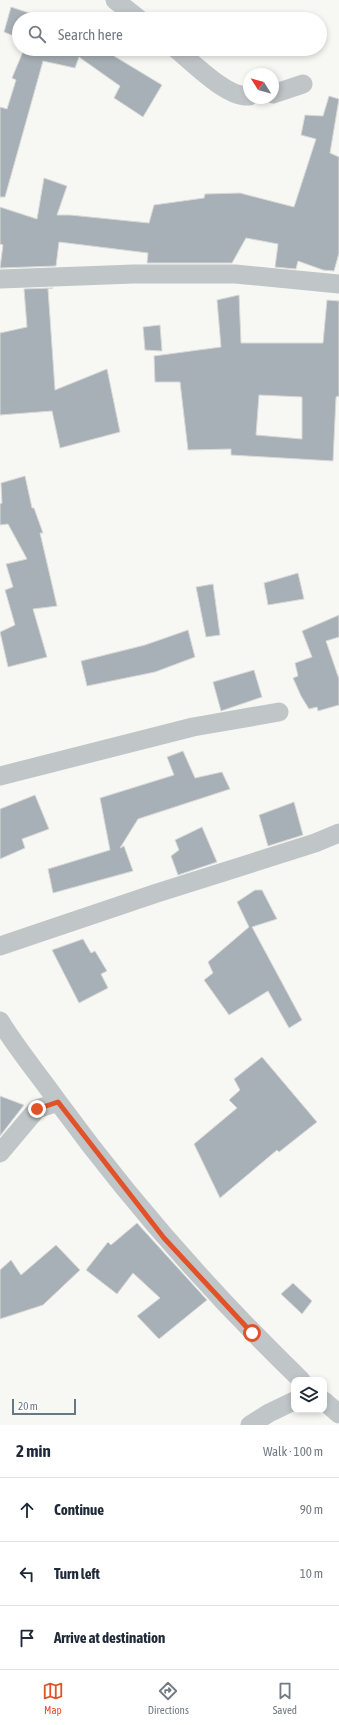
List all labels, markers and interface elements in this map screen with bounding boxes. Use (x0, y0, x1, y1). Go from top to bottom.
search box (12, 12, 327, 56)
icon: search (26, 23, 48, 45)
text: Search here (58, 26, 123, 43)
north arrow (243, 68, 279, 104)
route end (28, 1100, 46, 1118)
route start (243, 1324, 261, 1342)
map controls (291, 1377, 327, 1413)
button: layers (291, 1377, 327, 1413)
scale bar (12, 1397, 76, 1416)
text: 20 m (18, 1400, 38, 1412)
text: 2 min (16, 1441, 51, 1461)
text: Walk · 100 m (263, 1444, 323, 1459)
icon: ahead (16, 1499, 38, 1521)
text: Continue (54, 1501, 104, 1518)
text: 90 m (300, 1502, 323, 1517)
icon: left (16, 1563, 38, 1585)
text: Turn left (54, 1565, 100, 1582)
text: 10 m (300, 1566, 323, 1581)
icon: arrive (16, 1627, 38, 1649)
text: Arrive at destination (54, 1629, 165, 1646)
tab: Map (42, 1680, 64, 1716)
tab: Directions (148, 1680, 189, 1716)
tab: Saved (273, 1680, 297, 1716)

